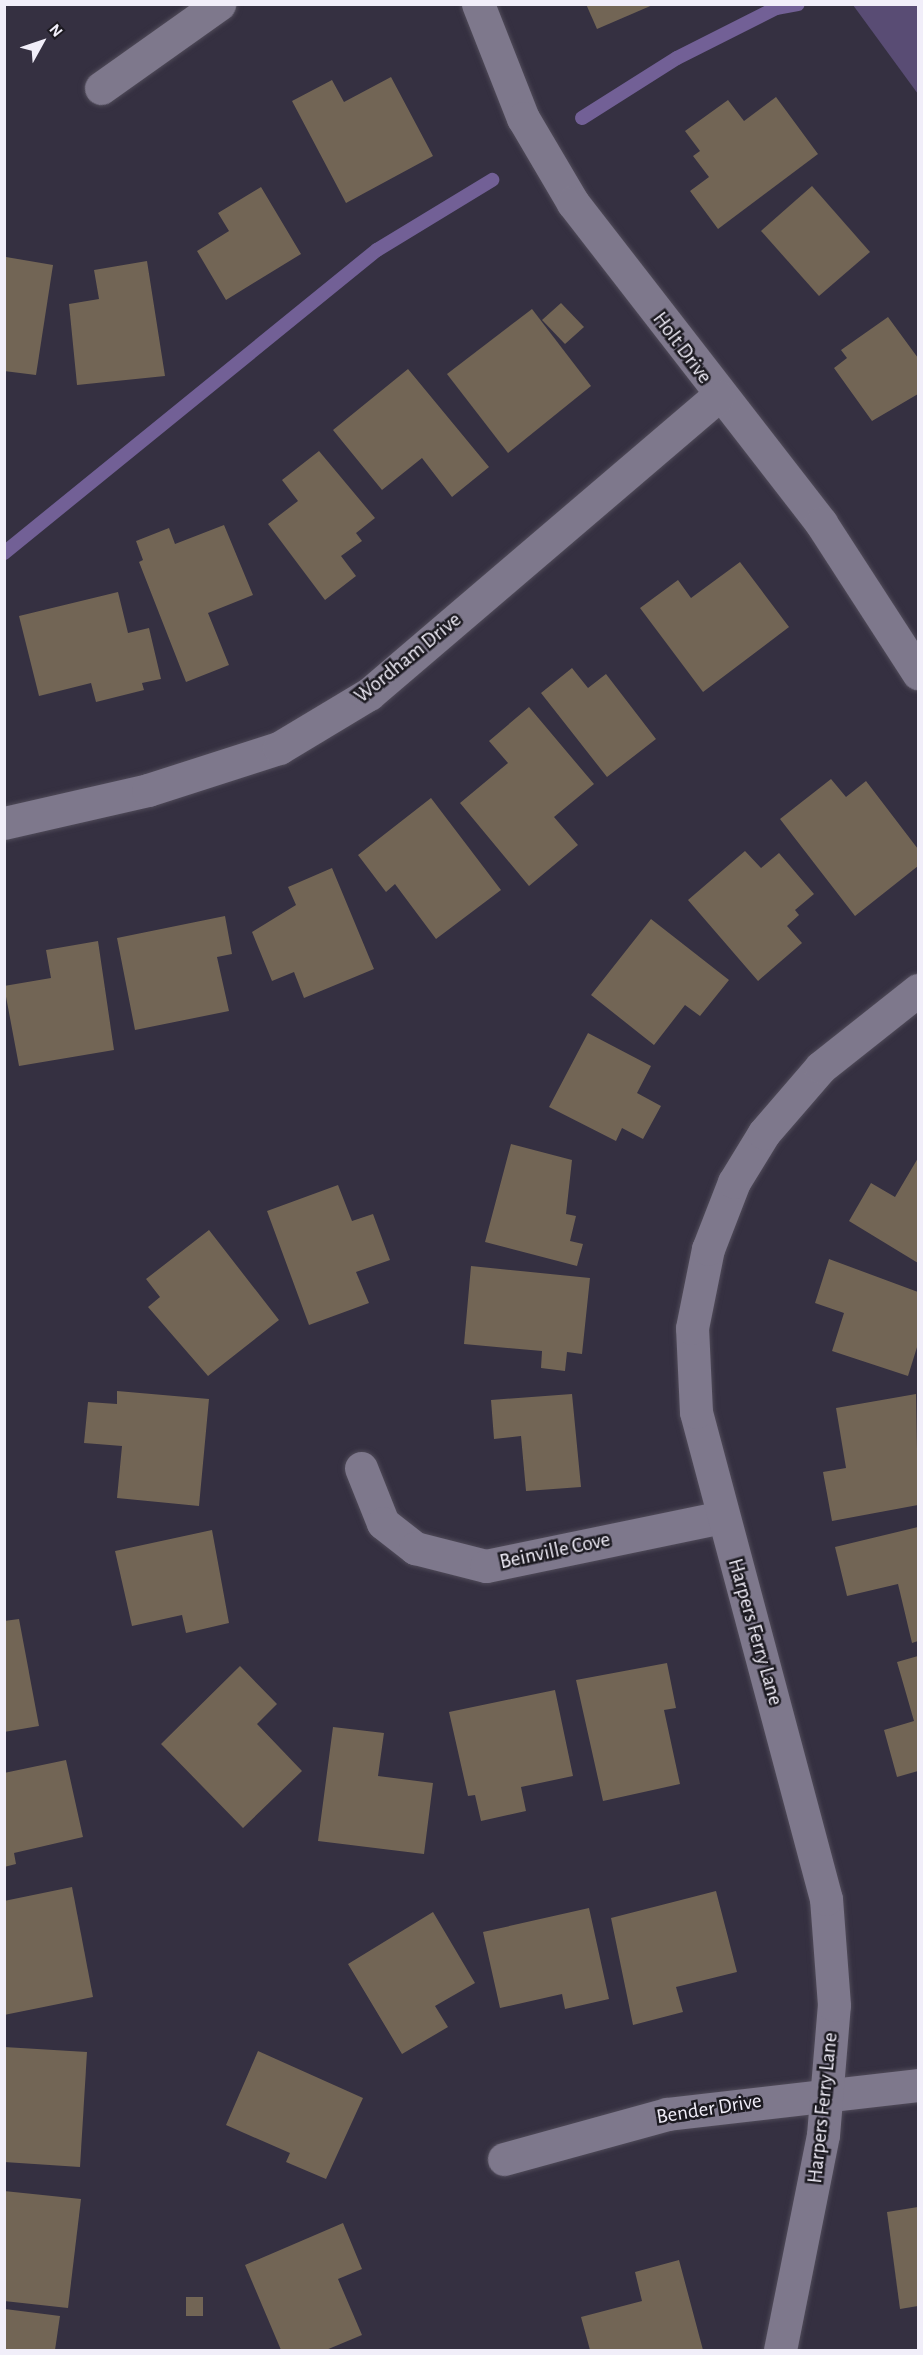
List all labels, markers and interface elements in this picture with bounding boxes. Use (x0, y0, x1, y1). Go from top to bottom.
north arrow (12, 12, 72, 72)
text: N (46, 21, 65, 40)
street label: Holt Drive (647, 307, 717, 389)
street label: Wordham Drive (350, 607, 466, 709)
street label: Beinville Cove (497, 1527, 613, 1575)
street label: Harpers Ferry Lane (722, 1556, 788, 1708)
street label: Harpers Ferry Lane (803, 2031, 843, 2185)
street label: Bender Drive (655, 2088, 763, 2130)

